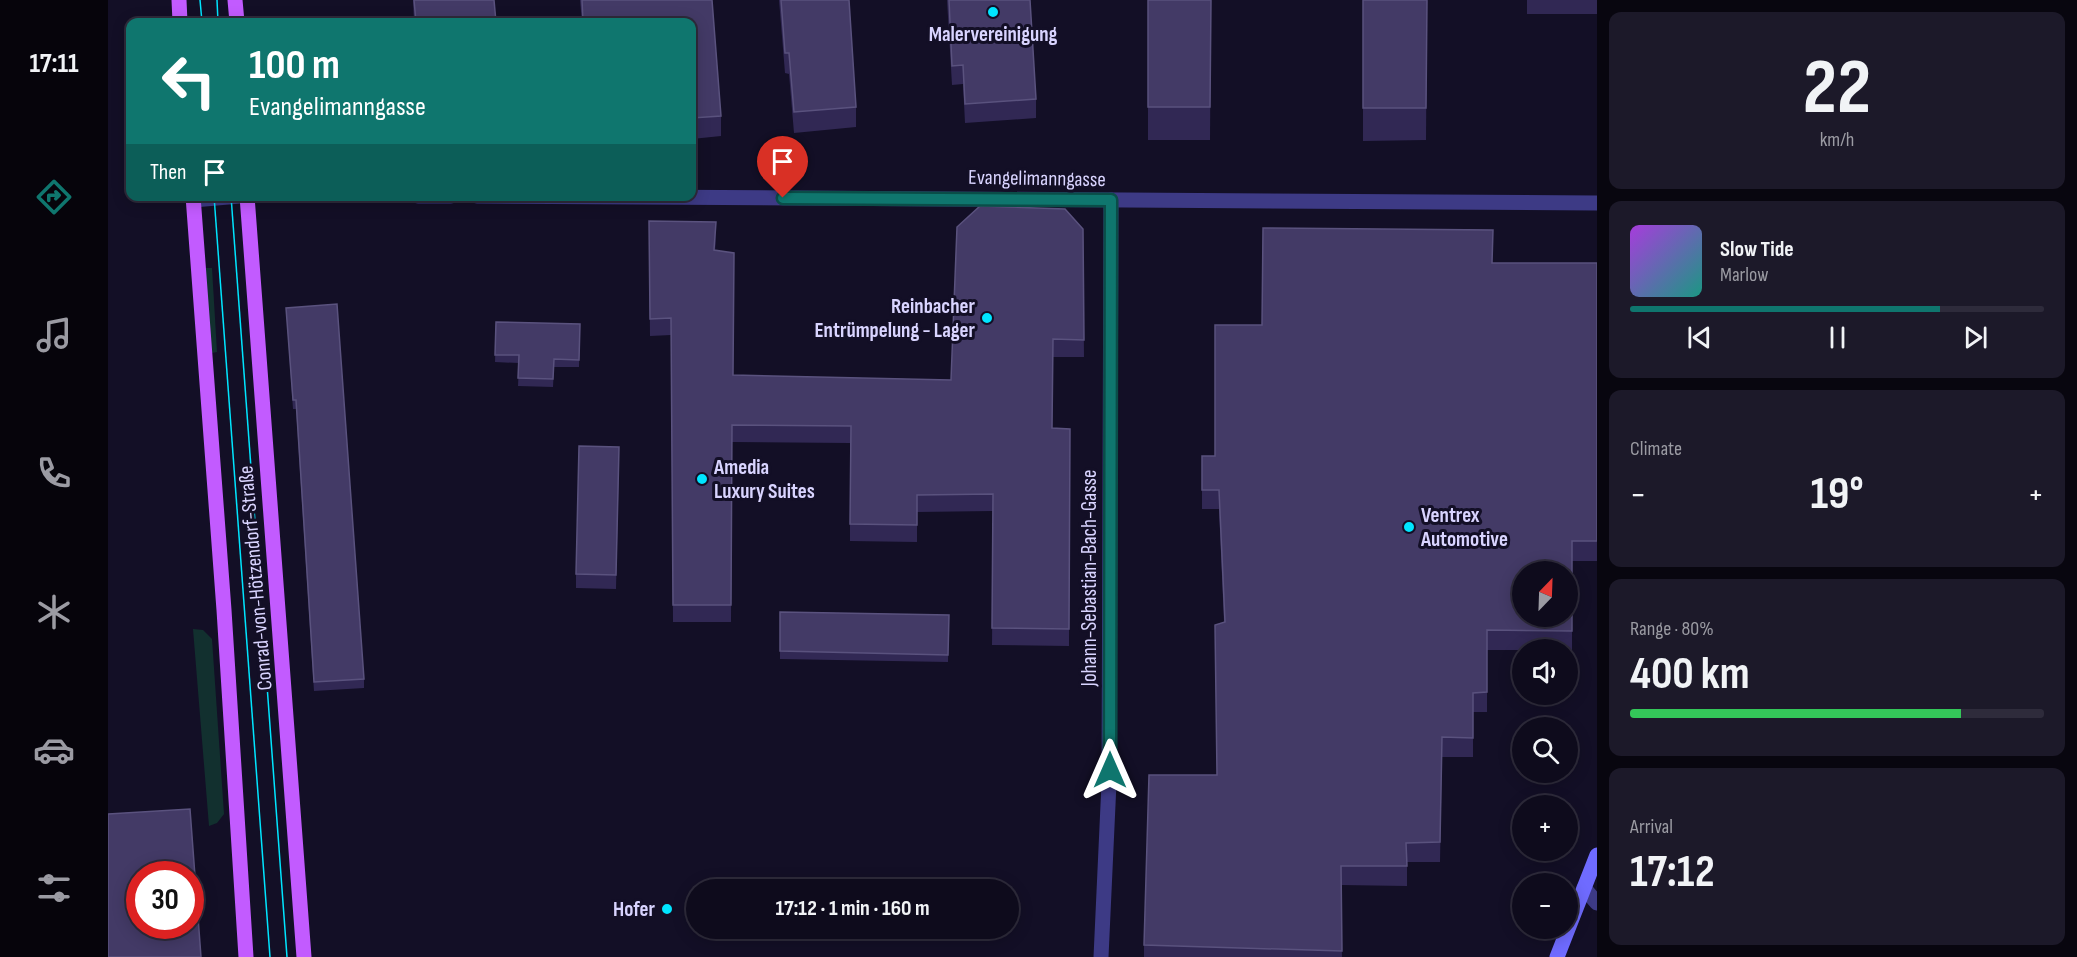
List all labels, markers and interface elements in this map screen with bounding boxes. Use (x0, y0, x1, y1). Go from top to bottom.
marker: Malervereinigung (986, 5, 1000, 19)
place label: Malervereinigung (929, 22, 1057, 47)
text: 100 m (249, 40, 340, 91)
icon: left (150, 42, 228, 120)
text: 22 (1803, 42, 1871, 135)
text: 17:11 (29, 48, 79, 80)
text: Evangelimanngasse (249, 91, 426, 123)
text: km/h (1820, 128, 1854, 152)
pin (757, 136, 808, 198)
icon: arrive (766, 145, 799, 178)
icon: arrive (198, 156, 231, 189)
text: Then (150, 159, 186, 186)
street label: Evangelimanngasse (968, 165, 1106, 192)
icon: directions (33, 176, 75, 218)
text: Slow Tide (1720, 236, 1794, 263)
text: Marlow (1720, 263, 1768, 287)
place label: Reinbacher Entrümpelung - Lager (815, 294, 976, 343)
marker: Reinbacher Entrümpelung - Lager (980, 311, 994, 325)
icon: music (33, 314, 75, 356)
icon: previous (1683, 321, 1716, 354)
icon: pause (1821, 321, 1854, 354)
icon: next (1959, 321, 1992, 354)
text: Climate (1630, 437, 1682, 461)
icon: phone (33, 452, 75, 494)
place label: Amedia Luxury Suites (713, 455, 815, 504)
street label: Conrad-von-Hötzendorf-Straße (233, 465, 278, 691)
text: 19° (1810, 467, 1864, 522)
street label: Johann-Sebastian-Bach-Gasse (1077, 470, 1102, 687)
marker: Amedia Luxury Suites (695, 472, 709, 486)
text: − (1630, 475, 1646, 515)
text: + (2028, 475, 2044, 515)
place label: Ventrex Automotive (1420, 503, 1508, 552)
marker: Ventrex Automotive (1402, 520, 1416, 534)
north arrow (1512, 561, 1578, 627)
map controls (1512, 561, 1578, 939)
icon: climate (33, 591, 75, 633)
text: Range · 80% (1630, 617, 1714, 641)
button: sound (1512, 639, 1578, 705)
text: 400 km (1630, 647, 1750, 702)
button: search (1512, 717, 1578, 783)
icon: car (33, 729, 75, 771)
position arrow (1078, 738, 1142, 802)
button: + (1512, 795, 1578, 861)
text: Arrival (1630, 815, 1673, 839)
text: 17:12 (1630, 845, 1715, 900)
speed limit sign: 30 (126, 861, 204, 939)
icon: filters (33, 867, 75, 909)
button: − (1512, 873, 1578, 939)
text: 17:12 · 1 min · 160 m (775, 895, 930, 922)
place label: Hofer (613, 897, 655, 922)
marker: Hofer (660, 902, 674, 916)

